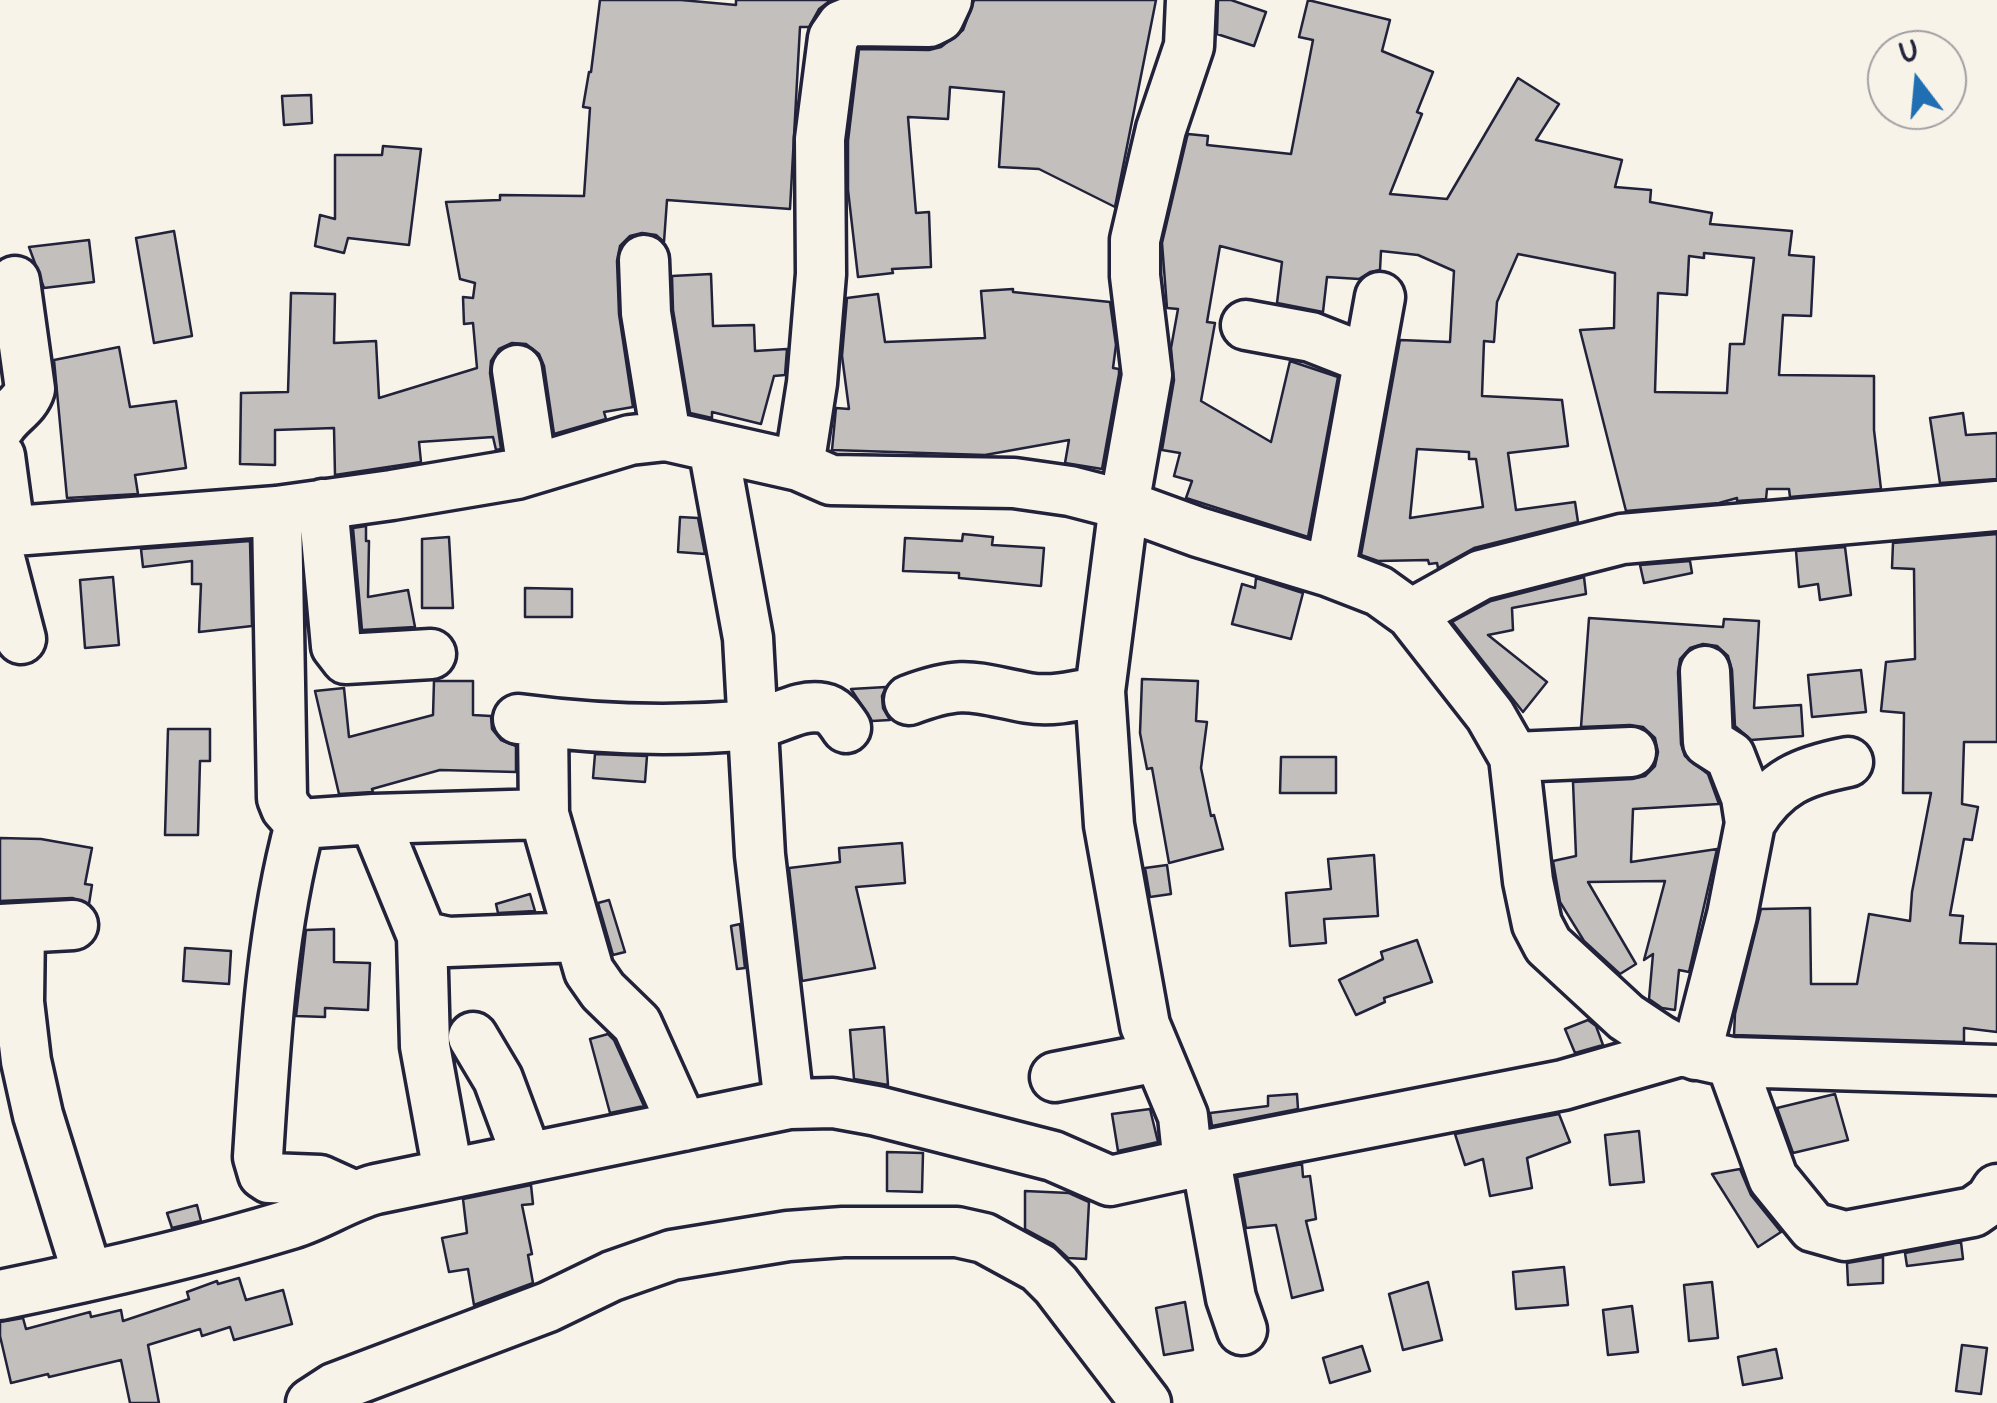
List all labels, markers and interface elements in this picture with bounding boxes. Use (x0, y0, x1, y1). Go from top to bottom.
north arrow (1867, 30, 1967, 130)
text: U (1895, 33, 1923, 72)

